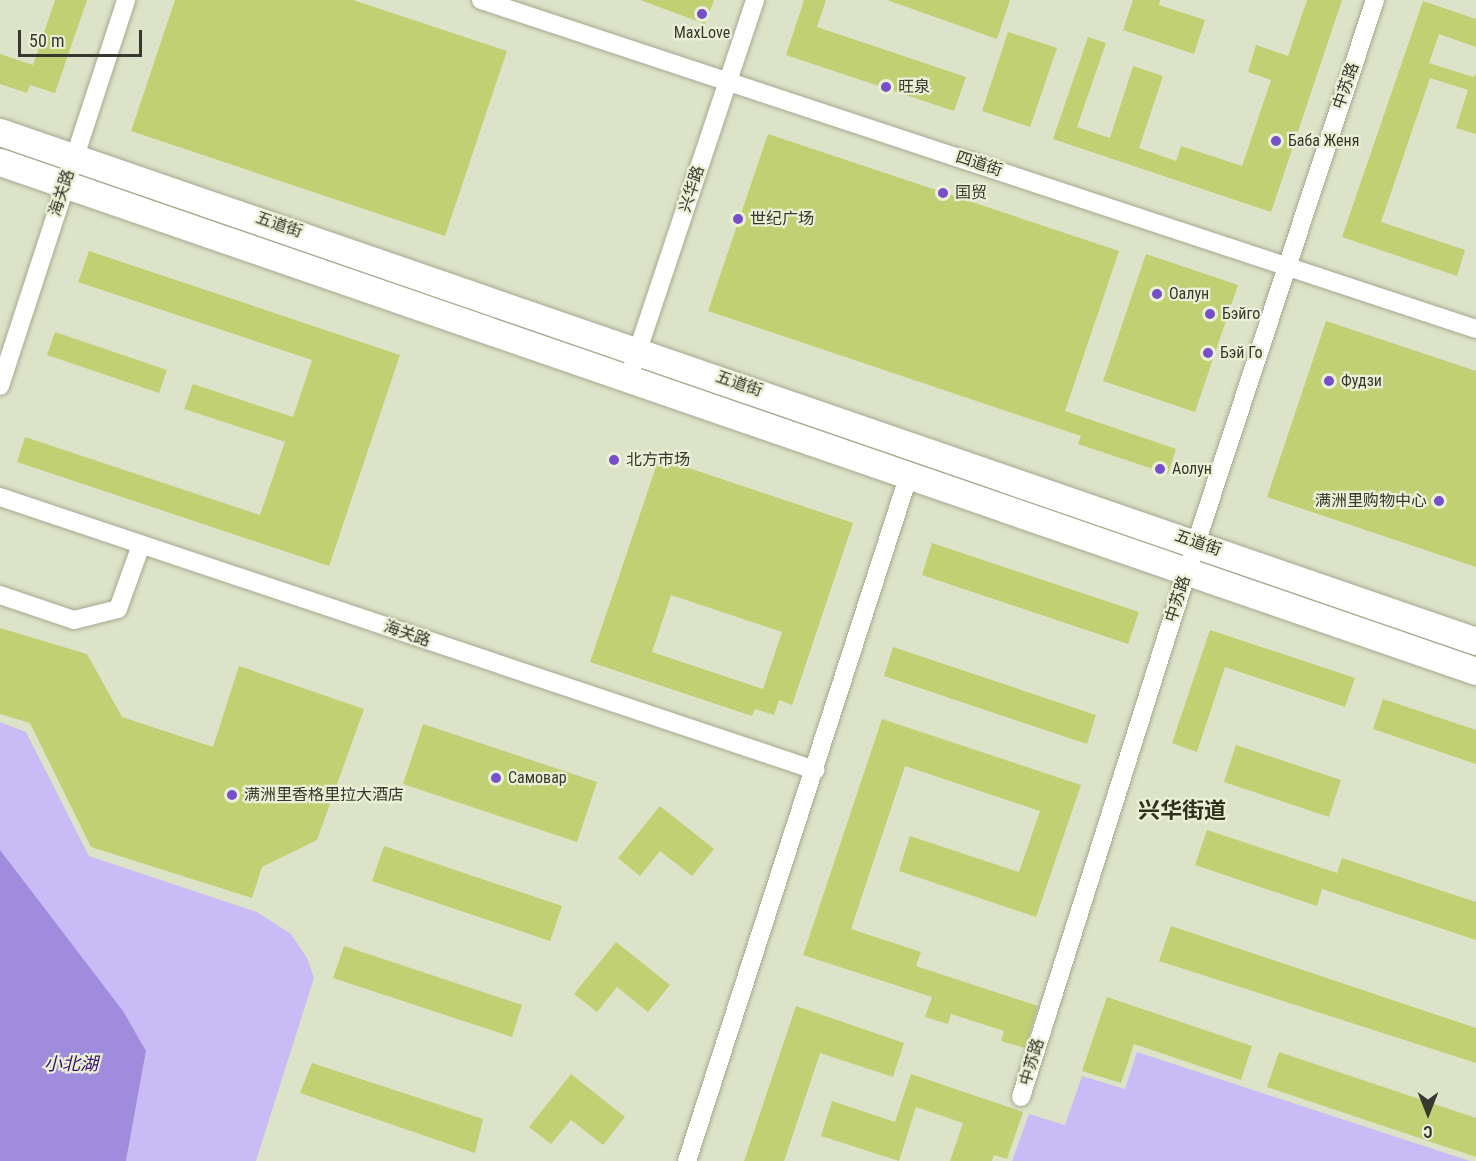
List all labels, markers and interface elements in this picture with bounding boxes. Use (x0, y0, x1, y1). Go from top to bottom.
marker: MaxLove (695, 7, 709, 21)
scale bar (21, 18, 146, 56)
place label: MaxLove (674, 23, 730, 43)
text: 50 m (29, 30, 64, 51)
street label: 中苏路 (1329, 60, 1363, 112)
place label: 旺泉 (898, 77, 930, 97)
marker: 旺泉 (879, 80, 893, 94)
place label: Баба Женя (1288, 131, 1359, 151)
marker: Баба Женя (1269, 134, 1283, 148)
street label: 四道街 (953, 147, 1005, 181)
street label: 兴华路 (675, 163, 709, 215)
street label: 海关路 (45, 167, 79, 219)
place label: 国贸 (955, 183, 987, 203)
marker: 国贸 (936, 186, 950, 200)
street label: 五道街 (253, 208, 305, 242)
place label: 世纪广场 (750, 209, 814, 229)
marker: 世纪广场 (731, 212, 745, 226)
place label: Оалун (1169, 284, 1209, 304)
marker: Оалун (1150, 287, 1164, 301)
place label: Бэйго (1222, 304, 1260, 324)
marker: Бэйго (1203, 307, 1217, 321)
place label: Бэй Го (1220, 343, 1263, 363)
marker: Бэй Го (1201, 346, 1215, 360)
street label: 五道街 (713, 367, 765, 401)
place label: Фудзи (1341, 371, 1382, 391)
marker: Фудзи (1322, 374, 1336, 388)
place label: 北方市场 (626, 450, 690, 470)
marker: 北方市场 (607, 453, 621, 467)
place label: Аолун (1172, 459, 1212, 479)
marker: Аолун (1153, 462, 1167, 476)
place label: 满洲里购物中心 (1315, 491, 1427, 511)
marker: 满洲里购物中心 (1432, 494, 1446, 508)
street label: 五道街 (1172, 526, 1224, 560)
street label: 中苏路 (1161, 573, 1195, 625)
street label: 海关路 (381, 617, 433, 651)
place label: Самовар (508, 768, 567, 788)
marker: Самовар (489, 771, 503, 785)
place label: 满洲里香格里拉大酒店 (244, 785, 404, 805)
marker: 满洲里香格里拉大酒店 (225, 788, 239, 802)
district label: 兴华街道 (1138, 798, 1226, 824)
street label: 中苏路 (1016, 1036, 1048, 1088)
water label: 小北湖 (44, 1053, 98, 1075)
north arrow (1398, 1083, 1458, 1143)
text: С (1423, 1122, 1433, 1141)

